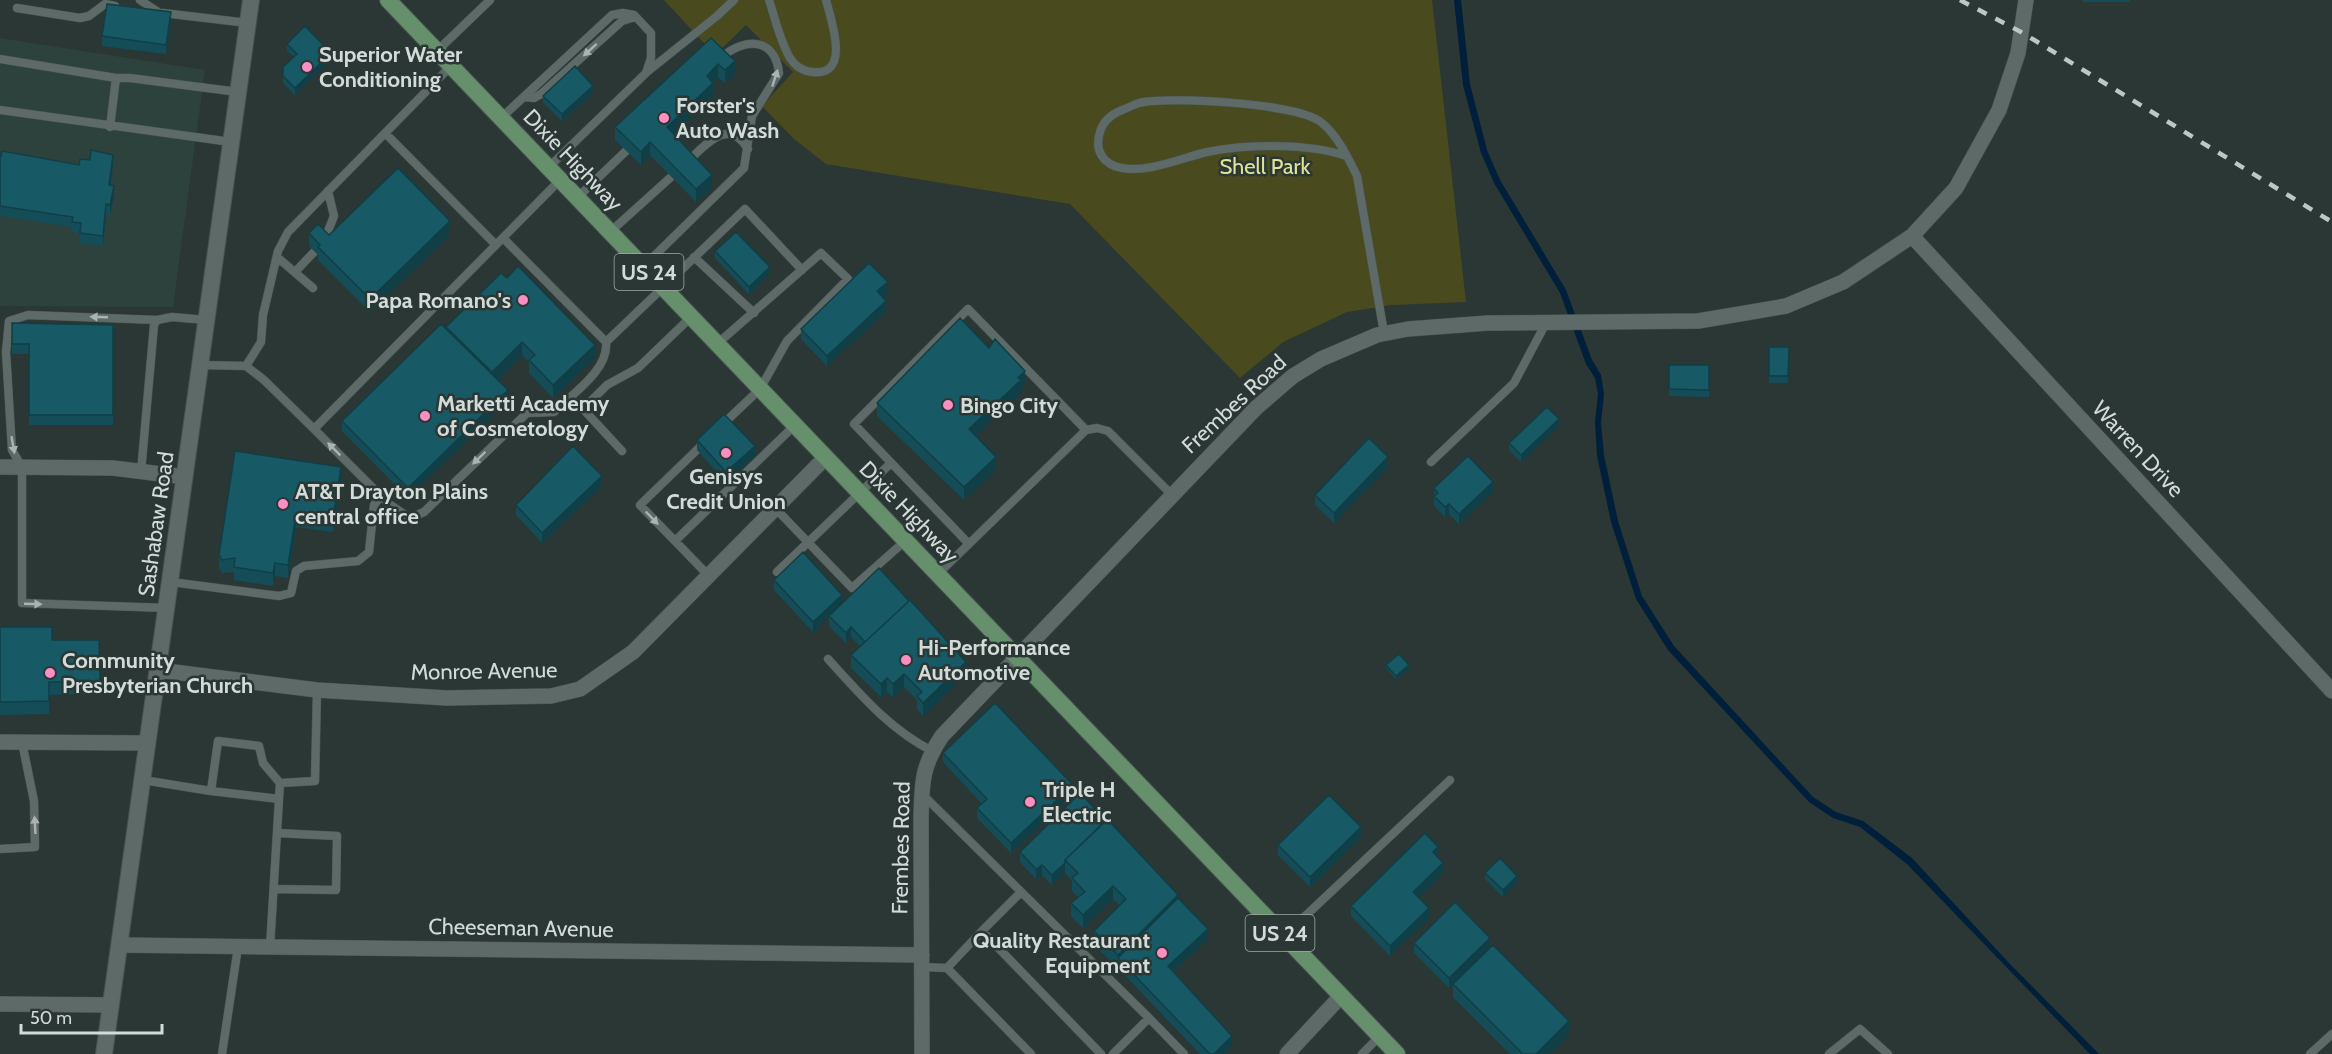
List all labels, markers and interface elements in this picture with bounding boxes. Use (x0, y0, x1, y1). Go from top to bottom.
place label: Superior Water Conditioning (319, 41, 463, 93)
one-way arrow (583, 43, 598, 56)
marker: Superior Water Conditioning (300, 60, 314, 74)
one-way arrow (771, 68, 780, 86)
place label: Forster's Auto Wash (676, 92, 779, 144)
street label: Dixie Highway (518, 103, 628, 217)
marker: Forster's Auto Wash (657, 111, 671, 125)
park label: Shell Park (1220, 153, 1311, 180)
road number: US 24 (614, 254, 684, 290)
place label: Papa Romano's (365, 287, 511, 314)
marker: Papa Romano's (516, 293, 530, 307)
one-way arrow (89, 312, 108, 321)
street label: Frembes Road (1176, 349, 1292, 459)
place label: Marketti Academy of Cosmetology (437, 390, 609, 442)
place label: Bingo City (960, 392, 1058, 419)
street label: Warren Drive (2087, 395, 2189, 503)
marker: Bingo City (941, 398, 955, 412)
marker: Marketti Academy of Cosmetology (418, 409, 432, 423)
one-way arrow (9, 436, 18, 455)
one-way arrow (328, 442, 342, 456)
marker: Genisys Credit Union (719, 446, 733, 460)
street label: Sashabaw Road (132, 450, 180, 598)
one-way arrow (473, 451, 487, 465)
street label: Dixie Highway (854, 455, 964, 569)
place label: Genisys Credit Union (666, 463, 786, 515)
place label: AT&T Drayton Plains central office (295, 478, 488, 530)
marker: AT&T Drayton Plains central office (276, 497, 290, 511)
one-way arrow (645, 510, 659, 524)
one-way arrow (23, 599, 42, 608)
place label: Hi-Performance Automotive (918, 634, 1070, 686)
place label: Community Presbyterian Church (62, 647, 253, 699)
marker: Hi-Performance Automotive (899, 653, 913, 667)
street label: Monroe Avenue (410, 656, 558, 686)
marker: Community Presbyterian Church (43, 666, 57, 680)
place label: Triple H Electric (1042, 776, 1116, 828)
street label: Frembes Road (886, 781, 916, 915)
marker: Triple H Electric (1023, 795, 1037, 809)
one-way arrow (31, 816, 40, 835)
street label: Cheeseman Avenue (428, 913, 614, 943)
road number: US 24 (1246, 915, 1314, 951)
place label: Quality Restaurant Equipment (973, 927, 1150, 979)
marker: Quality Restaurant Equipment (1155, 946, 1169, 960)
scale bar (21, 997, 162, 1035)
text: 50 m (30, 1007, 72, 1029)

